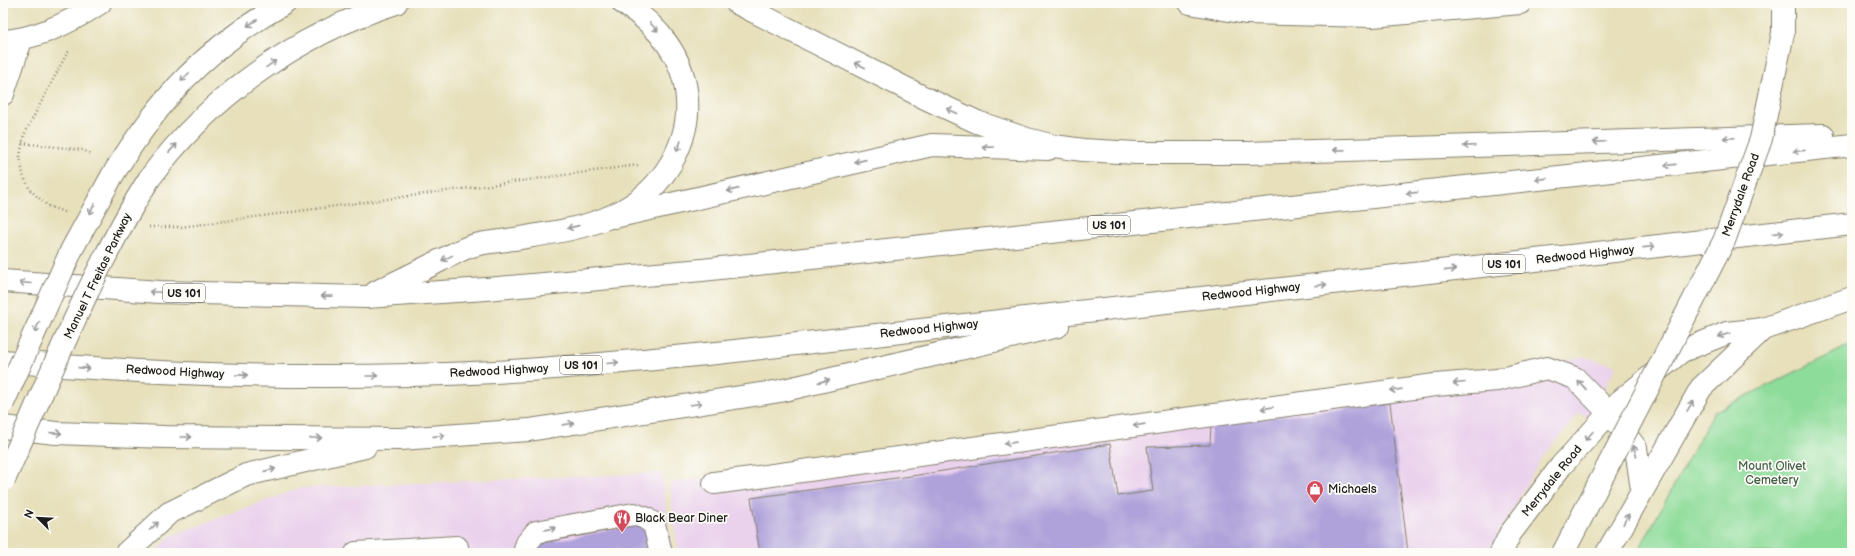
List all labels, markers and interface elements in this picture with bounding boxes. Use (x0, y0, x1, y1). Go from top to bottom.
one-way arrow (247, 19, 258, 27)
one-way arrow (649, 22, 659, 32)
one-way arrow (265, 60, 276, 68)
one-way arrow (854, 61, 866, 68)
one-way arrow (181, 72, 190, 82)
one-way arrow (947, 107, 959, 114)
one-way arrow (1723, 134, 1736, 142)
one-way arrow (1593, 138, 1606, 146)
one-way arrow (675, 140, 683, 152)
one-way arrow (1463, 142, 1476, 150)
one-way arrow (168, 143, 177, 154)
one-way arrow (982, 143, 995, 150)
one-way arrow (1333, 147, 1346, 154)
one-way arrow (1793, 147, 1806, 155)
street label: Merrydale Road (1719, 151, 1763, 239)
one-way arrow (854, 158, 867, 166)
one-way arrow (1664, 161, 1677, 169)
one-way arrow (1535, 175, 1548, 182)
one-way arrow (727, 187, 740, 195)
one-way arrow (1406, 189, 1419, 196)
one-way arrow (88, 203, 95, 215)
street label: Manuel T Freitas Parkway (61, 210, 135, 341)
road number: US 101 (1088, 216, 1130, 234)
one-way arrow (566, 224, 579, 232)
one-way arrow (1771, 229, 1784, 237)
street label: Redwood Highway (1535, 242, 1636, 268)
one-way arrow (1642, 244, 1655, 251)
one-way arrow (441, 255, 453, 262)
road number: US 101 (1483, 255, 1525, 273)
one-way arrow (1443, 266, 1456, 274)
one-way arrow (19, 279, 32, 287)
street label: Redwood Highway (1201, 279, 1302, 305)
one-way arrow (1314, 281, 1327, 288)
road number: US 101 (163, 284, 205, 302)
one-way arrow (149, 288, 162, 296)
one-way arrow (321, 292, 334, 300)
street label: Redwood Highway (879, 316, 980, 342)
one-way arrow (33, 321, 40, 333)
one-way arrow (1718, 332, 1731, 339)
road number: US 101 (560, 356, 602, 374)
one-way arrow (606, 359, 619, 366)
street label: Redwood Highway (449, 361, 549, 381)
street label: Redwood Highway (125, 362, 225, 382)
one-way arrow (77, 364, 90, 371)
one-way arrow (235, 371, 248, 379)
one-way arrow (365, 372, 378, 380)
one-way arrow (817, 376, 830, 384)
one-way arrow (1453, 380, 1466, 387)
one-way arrow (1577, 380, 1587, 390)
one-way arrow (1390, 386, 1403, 394)
one-way arrow (689, 400, 702, 408)
one-way arrow (1687, 400, 1695, 412)
one-way arrow (1261, 404, 1274, 412)
one-way arrow (561, 420, 574, 428)
one-way arrow (1133, 421, 1146, 429)
one-way arrow (49, 429, 62, 436)
one-way arrow (1584, 431, 1593, 441)
one-way arrow (179, 433, 192, 441)
one-way arrow (432, 433, 445, 440)
one-way arrow (309, 434, 322, 442)
one-way arrow (1004, 439, 1017, 447)
street label: Merrydale Road (1519, 442, 1585, 520)
one-way arrow (1631, 445, 1639, 458)
park label: Mount Olivet Cemetery (1738, 459, 1806, 488)
one-way arrow (263, 465, 276, 473)
shop icon: Michaels (1305, 479, 1325, 504)
place label: Michaels (1328, 482, 1377, 497)
north arrow (18, 498, 58, 538)
text: N (22, 508, 37, 521)
restaurant icon: Black Bear Diner (612, 508, 632, 533)
place label: Black Bear Diner (635, 511, 728, 526)
one-way arrow (1622, 513, 1630, 525)
one-way arrow (149, 522, 160, 531)
one-way arrow (543, 525, 556, 533)

